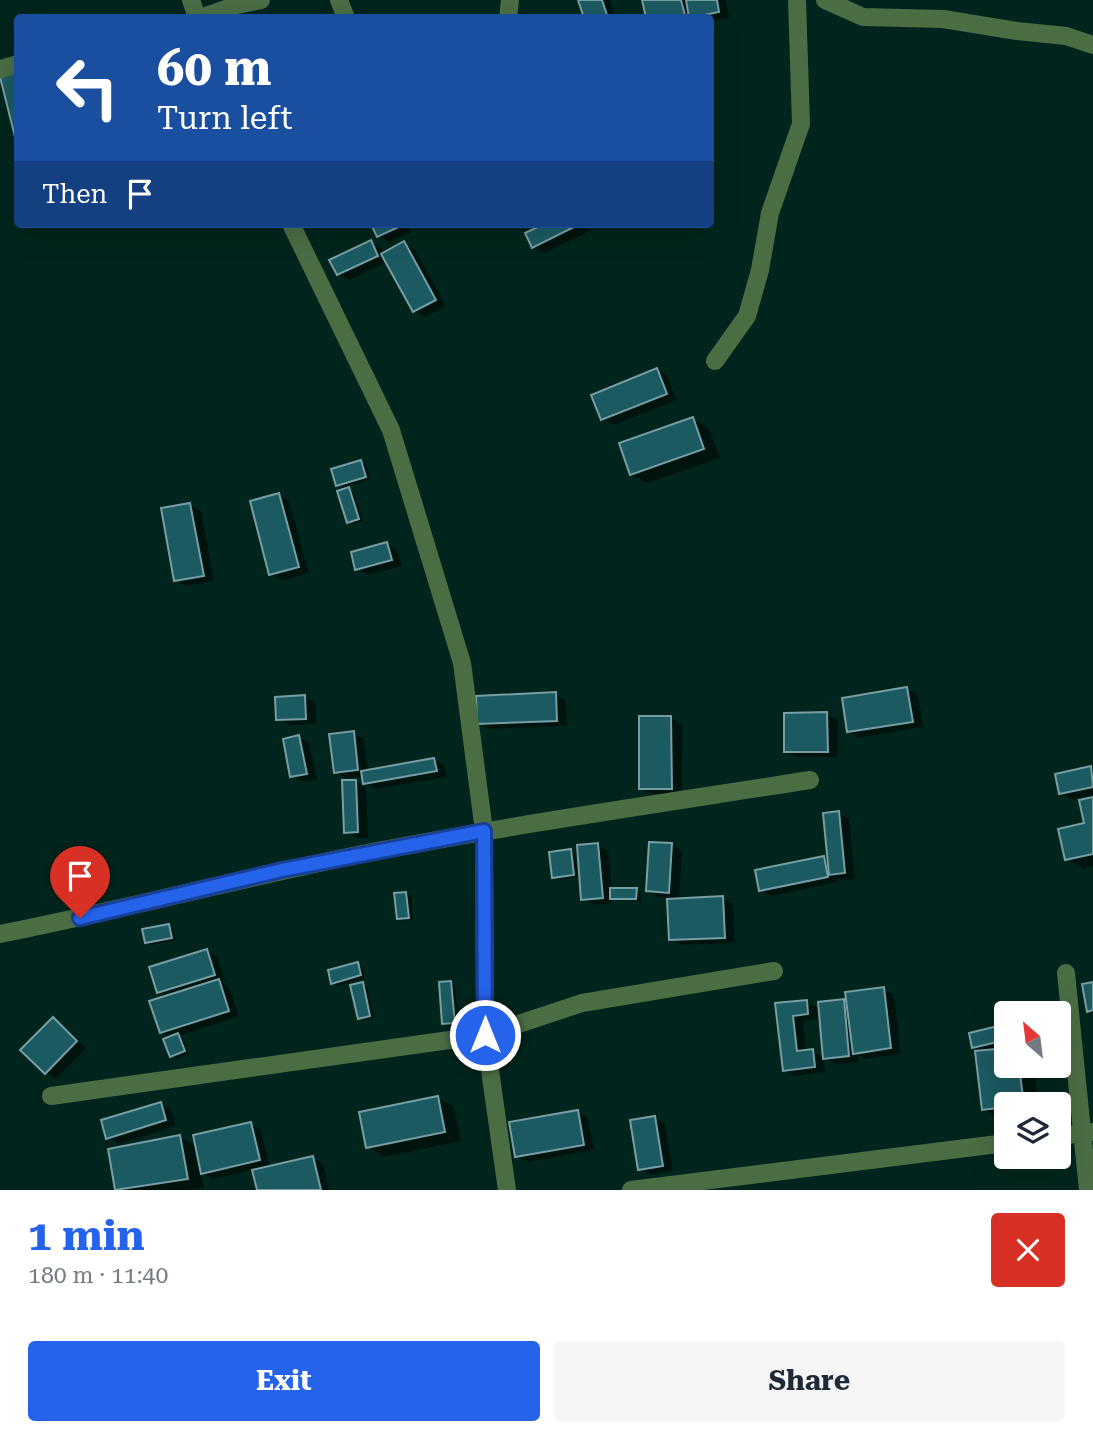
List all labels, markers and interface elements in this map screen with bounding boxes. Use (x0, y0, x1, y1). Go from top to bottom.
text: 60 m (157, 40, 272, 97)
icon: left (42, 42, 133, 133)
text: Turn left (157, 99, 292, 137)
icon: arrive (121, 175, 159, 213)
text: Then (42, 179, 107, 209)
pin (50, 846, 110, 918)
icon: arrive (61, 857, 99, 895)
position arrow (448, 998, 522, 1072)
north arrow (994, 1001, 1071, 1078)
map controls (994, 1001, 1071, 1169)
button: layers (994, 1092, 1071, 1169)
text: 1 min (28, 1211, 145, 1260)
button: close (991, 1213, 1065, 1287)
text: 180 m · 11:40 (28, 1262, 168, 1289)
button: Exit (28, 1341, 540, 1421)
button: Share (554, 1341, 1065, 1421)

